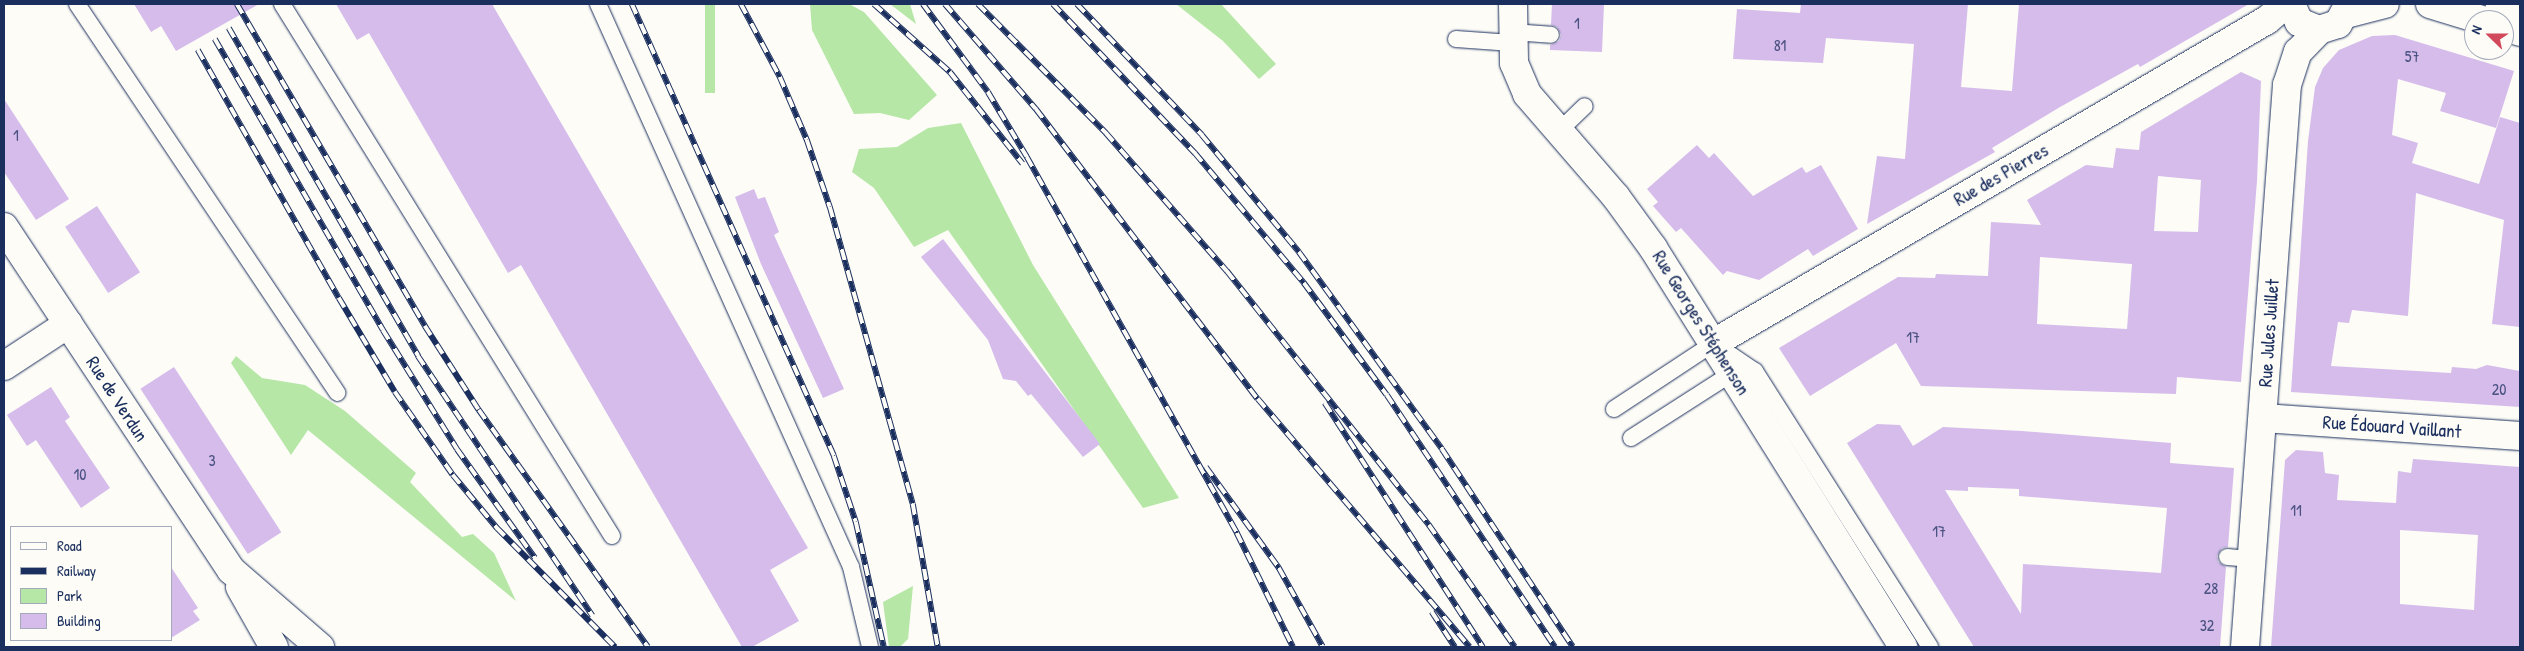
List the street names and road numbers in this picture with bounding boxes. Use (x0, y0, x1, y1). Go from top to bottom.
street label: Rue des Pierres (1950, 139, 2052, 211)
street label: Rue Georges Stéphenson (1647, 247, 1755, 399)
street label: Rue Jules Juillet (2254, 278, 2284, 388)
street label: Rue de Verdun (81, 352, 153, 446)
street label: Rue Édouard Vaillant (2322, 411, 2462, 443)

